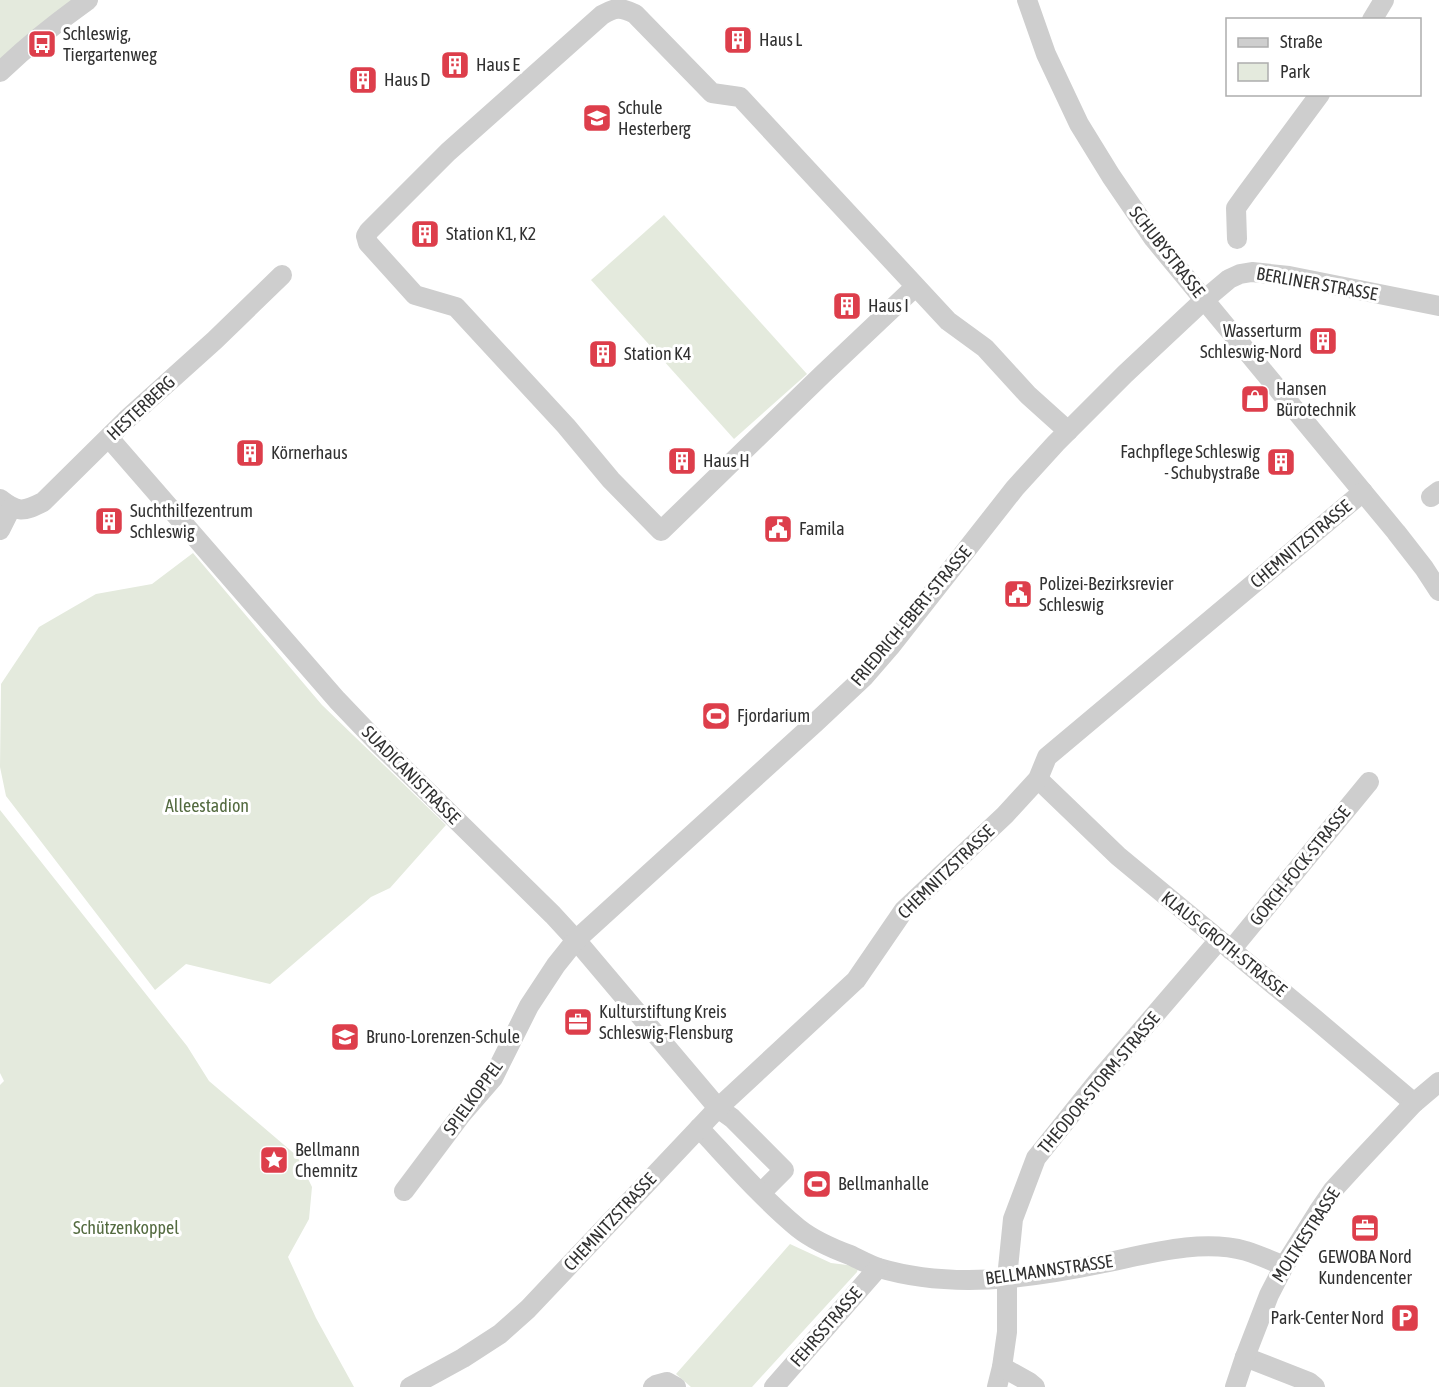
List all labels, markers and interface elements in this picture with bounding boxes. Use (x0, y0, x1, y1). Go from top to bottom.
legend (1226, 18, 1421, 96)
place label: Schleswig, Tiergartenweg (63, 23, 157, 65)
building icon: Haus L (722, 24, 754, 56)
bus stop icon: Schleswig, Tiergartenweg (26, 28, 58, 60)
place label: Haus L (759, 29, 802, 50)
text: Straße (1280, 31, 1323, 52)
building icon: Haus E (439, 49, 471, 81)
place label: Haus E (476, 54, 520, 75)
text: Park (1280, 61, 1310, 82)
building icon: Haus D (347, 64, 379, 96)
place label: Haus D (384, 69, 430, 90)
place label: Schule Hesterberg (618, 97, 691, 139)
school or university icon: Schule Hesterberg (581, 102, 613, 134)
street label: SCHUBYSTRASSE (1125, 202, 1210, 301)
building icon: Station K1, K2 (409, 218, 441, 250)
place label: Station K1, K2 (446, 223, 536, 244)
street label: BERLINER STRASSE (1255, 263, 1380, 305)
building icon: Haus I (831, 290, 863, 322)
place label: Haus I (868, 295, 909, 316)
place label: Wasserturm Schleswig-Nord (1200, 320, 1302, 362)
building icon: Wasserturm Schleswig-Nord (1307, 325, 1339, 357)
building icon: Station K4 (587, 338, 619, 370)
place label: Station K4 (624, 343, 691, 364)
street label: HESTERBERG (102, 371, 179, 444)
place label: Hansen Bürotechnik (1276, 378, 1356, 420)
shop icon: Hansen Bürotechnik (1239, 383, 1271, 415)
building icon: Körnerhaus (234, 437, 266, 469)
place label: Fachpflege Schleswig - Schubystraße (1120, 441, 1260, 483)
place label: Körnerhaus (271, 442, 348, 463)
building icon: Haus H (666, 445, 698, 477)
building icon: Fachpflege Schleswig - Schubystraße (1265, 446, 1297, 478)
place label: Haus H (703, 450, 750, 471)
street label: CHEMNITZSTRASSE (1246, 495, 1356, 592)
place label: Suchthilfezentrum Schleswig (130, 500, 253, 542)
building icon: Suchthilfezentrum Schleswig (93, 505, 125, 537)
public building icon: Famila (762, 513, 794, 545)
place label: Famila (799, 518, 845, 539)
street label: FRIEDRICH-EBERT-STRASSE (846, 541, 975, 690)
place label: Polizei-Bezirksrevier Schleswig (1039, 573, 1174, 615)
public building icon: Polizei-Bezirksrevier Schleswig (1002, 578, 1034, 610)
sports icon: Fjordarium (700, 700, 732, 732)
place label: Fjordarium (737, 705, 810, 726)
street label: SUADICANISTRASSE (358, 721, 465, 828)
park label: Alleestadion (165, 795, 249, 816)
street label: GORCH-FOCK-STRASSE (1245, 802, 1354, 929)
street label: CHEMNITZSTRASSE (893, 820, 998, 923)
street label: KLAUS-GROTH-STRASSE (1158, 887, 1291, 1001)
place label: Kulturstiftung Kreis Schleswig-Flensburg (599, 1001, 733, 1043)
office icon: Kulturstiftung Kreis Schleswig-Flensburg (562, 1006, 594, 1038)
street label: THEODOR-STORM-STRASSE (1033, 1008, 1164, 1158)
school or university icon: Bruno-Lorenzen-Schule (329, 1021, 361, 1053)
place label: Bruno-Lorenzen-Schule (366, 1026, 520, 1047)
street label: SPIELKOPPEL (439, 1056, 507, 1139)
place label: Bellmann Chemnitz (295, 1139, 360, 1181)
place icon: Bellmann Chemnitz (258, 1144, 290, 1176)
street label: CHEMNITZSTRASSE (559, 1168, 660, 1275)
sports icon: Bellmanhalle (801, 1168, 833, 1200)
place label: Bellmanhalle (838, 1173, 929, 1194)
street label: MOLTKESTRASSE (1267, 1183, 1344, 1286)
office icon: GEWOBA Nord Kundencenter (1349, 1212, 1381, 1244)
park label: Schützenkoppel (73, 1217, 179, 1238)
place label: GEWOBA Nord Kundencenter (1318, 1246, 1412, 1288)
street label: BELLMANNSTRASSE (984, 1250, 1114, 1289)
street label: FEHRSSTRASSE (786, 1283, 866, 1371)
parking icon: Park-Center Nord (1389, 1302, 1421, 1334)
place label: Park-Center Nord (1271, 1307, 1384, 1328)

